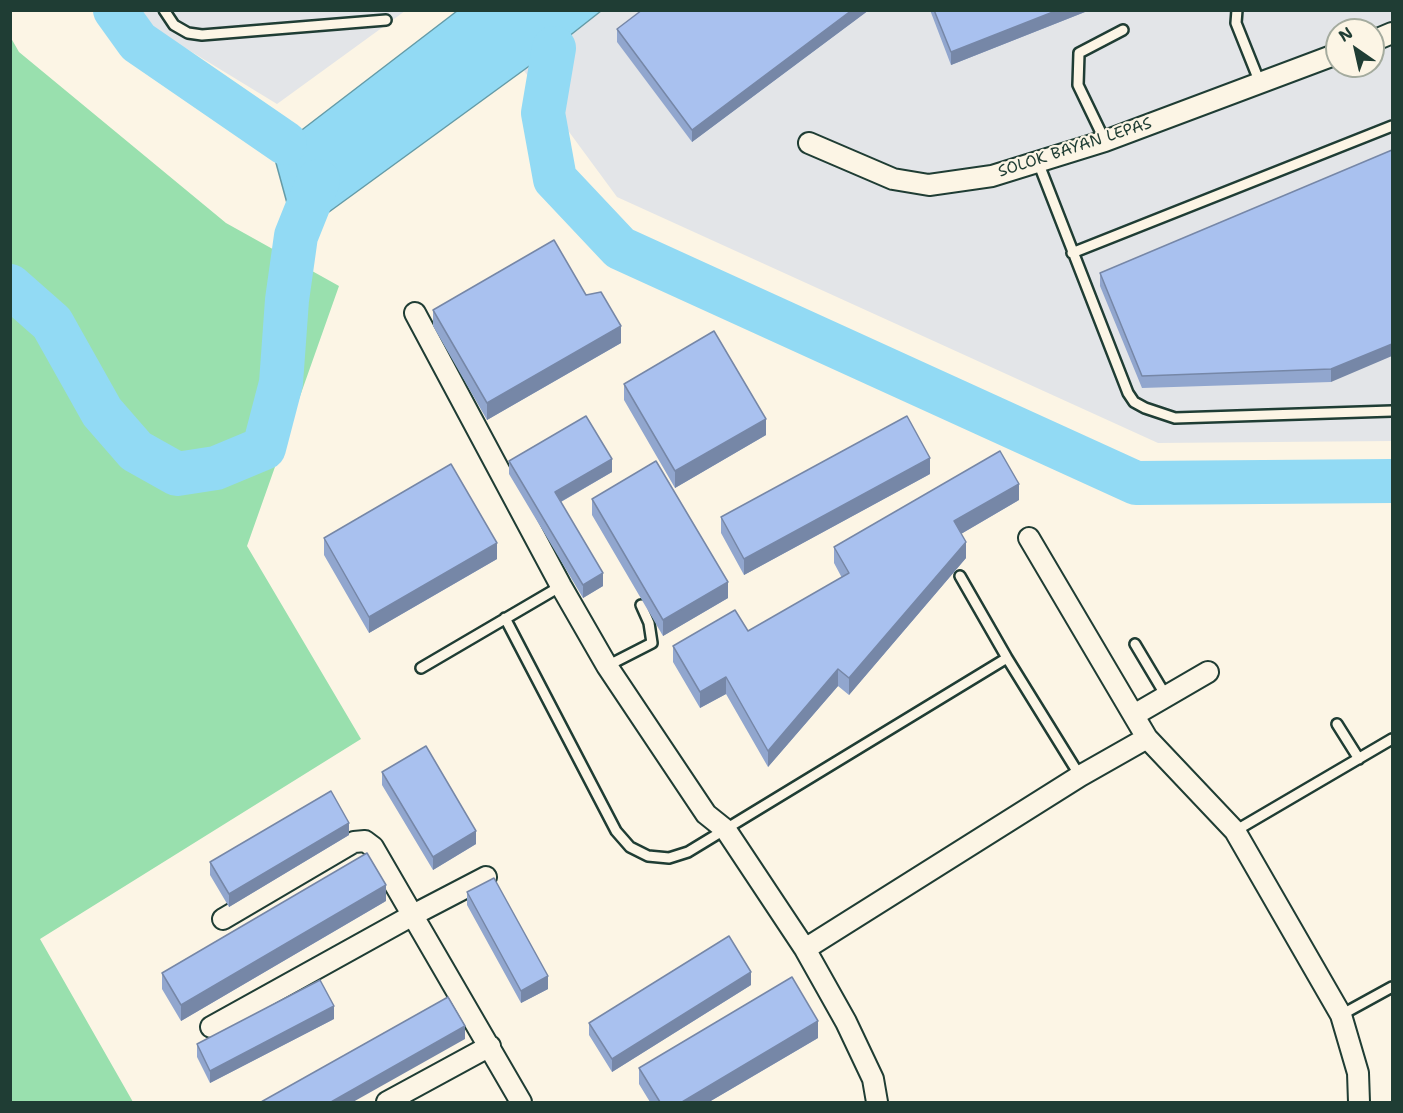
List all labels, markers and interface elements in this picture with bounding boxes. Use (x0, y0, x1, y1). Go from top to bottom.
north arrow (1325, 18, 1385, 78)
text: N (1335, 22, 1357, 47)
street label: SOLOK BAYAN LEPAS (996, 114, 1154, 182)

